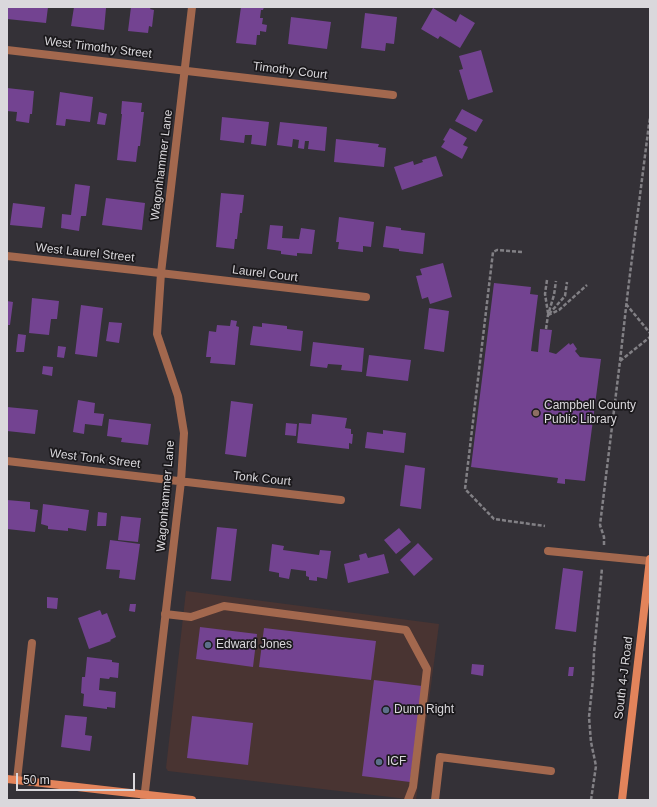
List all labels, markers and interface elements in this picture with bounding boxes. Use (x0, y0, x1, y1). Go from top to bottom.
street label: West Timothy Street (44, 34, 152, 62)
street label: Timothy Court (252, 59, 328, 83)
street label: Wagonhammer Lane (148, 109, 176, 221)
street label: West Laurel Street (35, 241, 135, 265)
street label: Laurel Court (231, 263, 299, 285)
place label: Campbell County Public Library (544, 399, 636, 427)
marker: Campbell County Public Library (531, 408, 541, 418)
street label: Wagonhammer Lane (154, 440, 178, 552)
street label: West Tonk Street (49, 446, 141, 472)
street label: Tonk Court (232, 469, 292, 489)
street label: South 4-J Road (612, 636, 636, 720)
place label: Edward Jones (216, 638, 292, 652)
marker: Edward Jones (203, 640, 213, 650)
place label: Dunn Right (394, 703, 454, 717)
marker: Dunn Right (381, 705, 391, 715)
place label: ICF (387, 755, 406, 769)
marker: ICF (374, 757, 384, 767)
scale bar (18, 765, 137, 791)
text: 50 m (23, 773, 50, 787)

